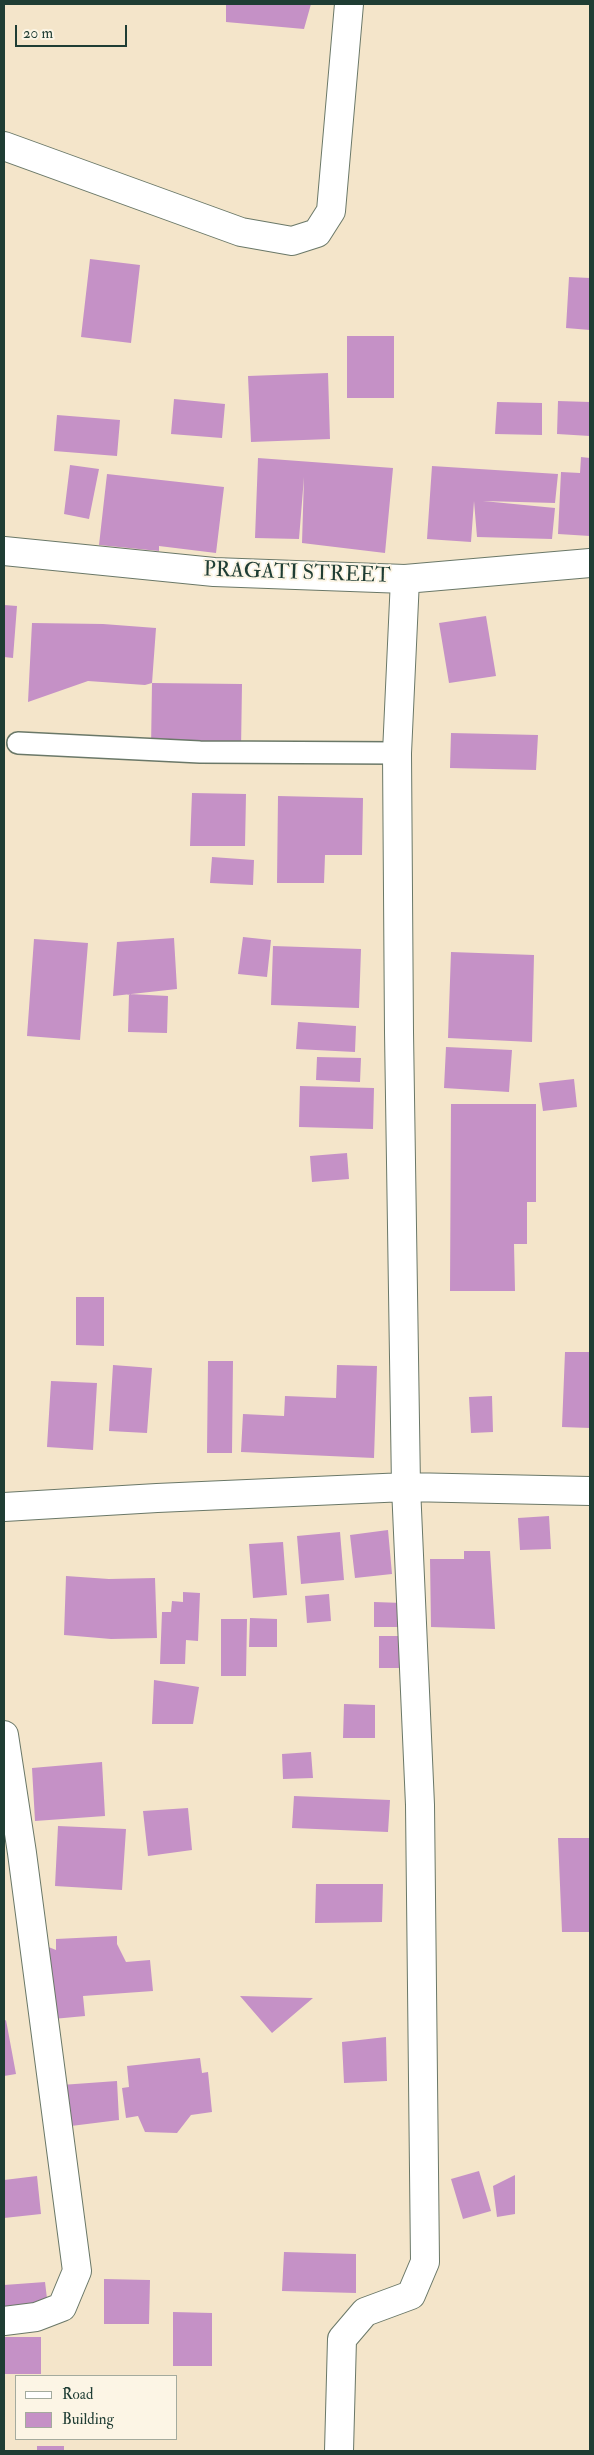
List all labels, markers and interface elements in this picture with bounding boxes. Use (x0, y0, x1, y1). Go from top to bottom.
scale bar (18, 15, 130, 47)
text: 20 m (23, 24, 53, 43)
street label: PRAGATI STREET (203, 558, 391, 590)
legend (15, 2375, 178, 2440)
text: Road (62, 2385, 93, 2404)
text: Building (62, 2410, 114, 2429)

